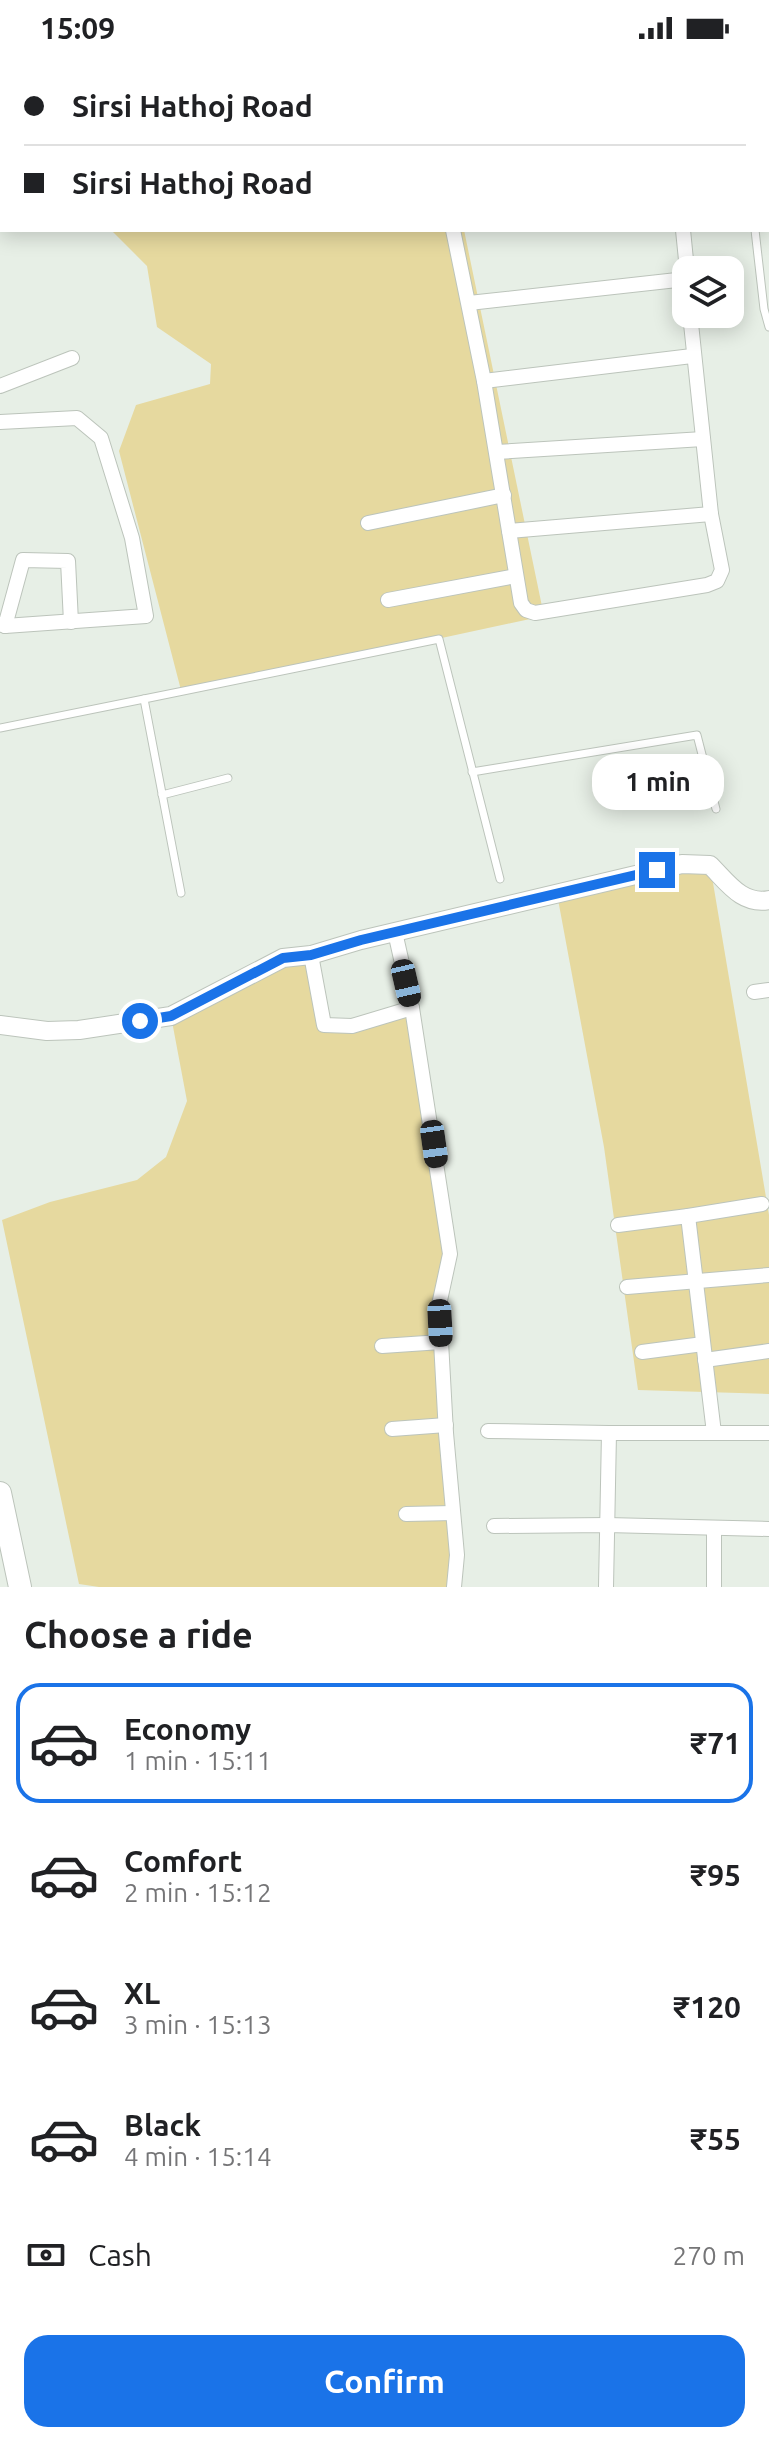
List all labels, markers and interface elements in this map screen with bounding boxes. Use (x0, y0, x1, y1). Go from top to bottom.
text: 15:09 (40, 11, 115, 45)
text: Sirsi Hathoj Road (72, 89, 313, 123)
text: Sirsi Hathoj Road (72, 166, 313, 200)
map controls (672, 256, 744, 328)
button: layers (672, 256, 744, 328)
callout: 1 min (591, 754, 723, 810)
text: 1 min (625, 767, 691, 796)
route end (639, 852, 675, 888)
car (389, 957, 423, 1009)
route start (122, 1003, 158, 1039)
car (419, 1119, 449, 1169)
car (427, 1298, 453, 1348)
text: Choose a ride (24, 1614, 253, 1655)
icon: car (28, 1707, 100, 1779)
text: Economy (124, 1712, 251, 1746)
text: ₹71 (690, 1726, 741, 1760)
text: 1 min · 15:11 (124, 1746, 272, 1775)
icon: car (28, 1839, 100, 1911)
text: Comfort (124, 1844, 242, 1878)
text: ₹95 (690, 1858, 741, 1892)
text: 2 min · 15:12 (124, 1878, 272, 1907)
icon: car (28, 1971, 100, 2043)
text: XL (124, 1976, 160, 2010)
text: ₹120 (673, 1990, 741, 2024)
text: 3 min · 15:13 (124, 2010, 272, 2039)
icon: car (28, 2103, 100, 2175)
text: Black (124, 2108, 201, 2142)
text: ₹55 (690, 2122, 741, 2156)
text: 4 min · 15:14 (124, 2142, 272, 2171)
icon: cash (24, 2233, 68, 2277)
text: Cash (88, 2238, 152, 2272)
text: 270 m (673, 2241, 745, 2270)
button: Confirm (24, 2335, 745, 2427)

